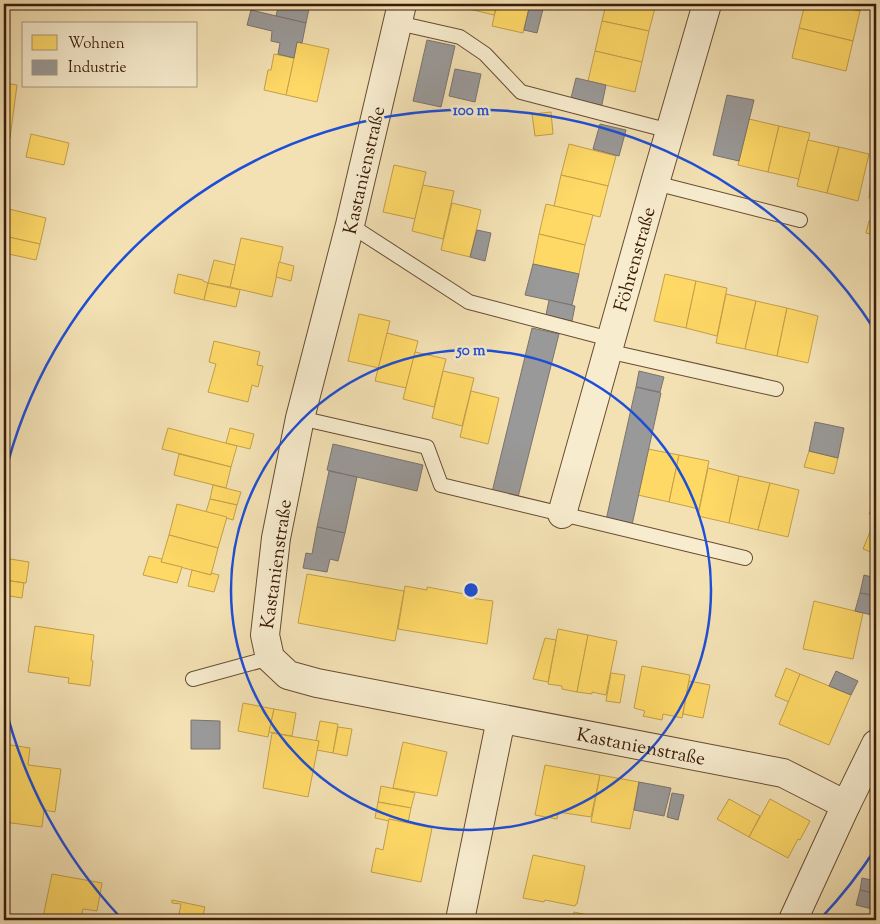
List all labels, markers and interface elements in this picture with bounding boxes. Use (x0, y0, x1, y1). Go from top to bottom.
legend (22, 22, 198, 88)
text: Wohnen (68, 34, 125, 55)
text: Industrie (68, 58, 126, 79)
text: 100 m (453, 101, 490, 122)
street label: Kastanienstraße (338, 104, 393, 237)
street label: Föhrenstraße (609, 204, 664, 315)
text: 50 m (456, 341, 486, 362)
street label: Kastanienstraße (255, 498, 300, 631)
centre of rings (462, 581, 480, 599)
street label: Kastanienstraße (574, 722, 708, 774)

